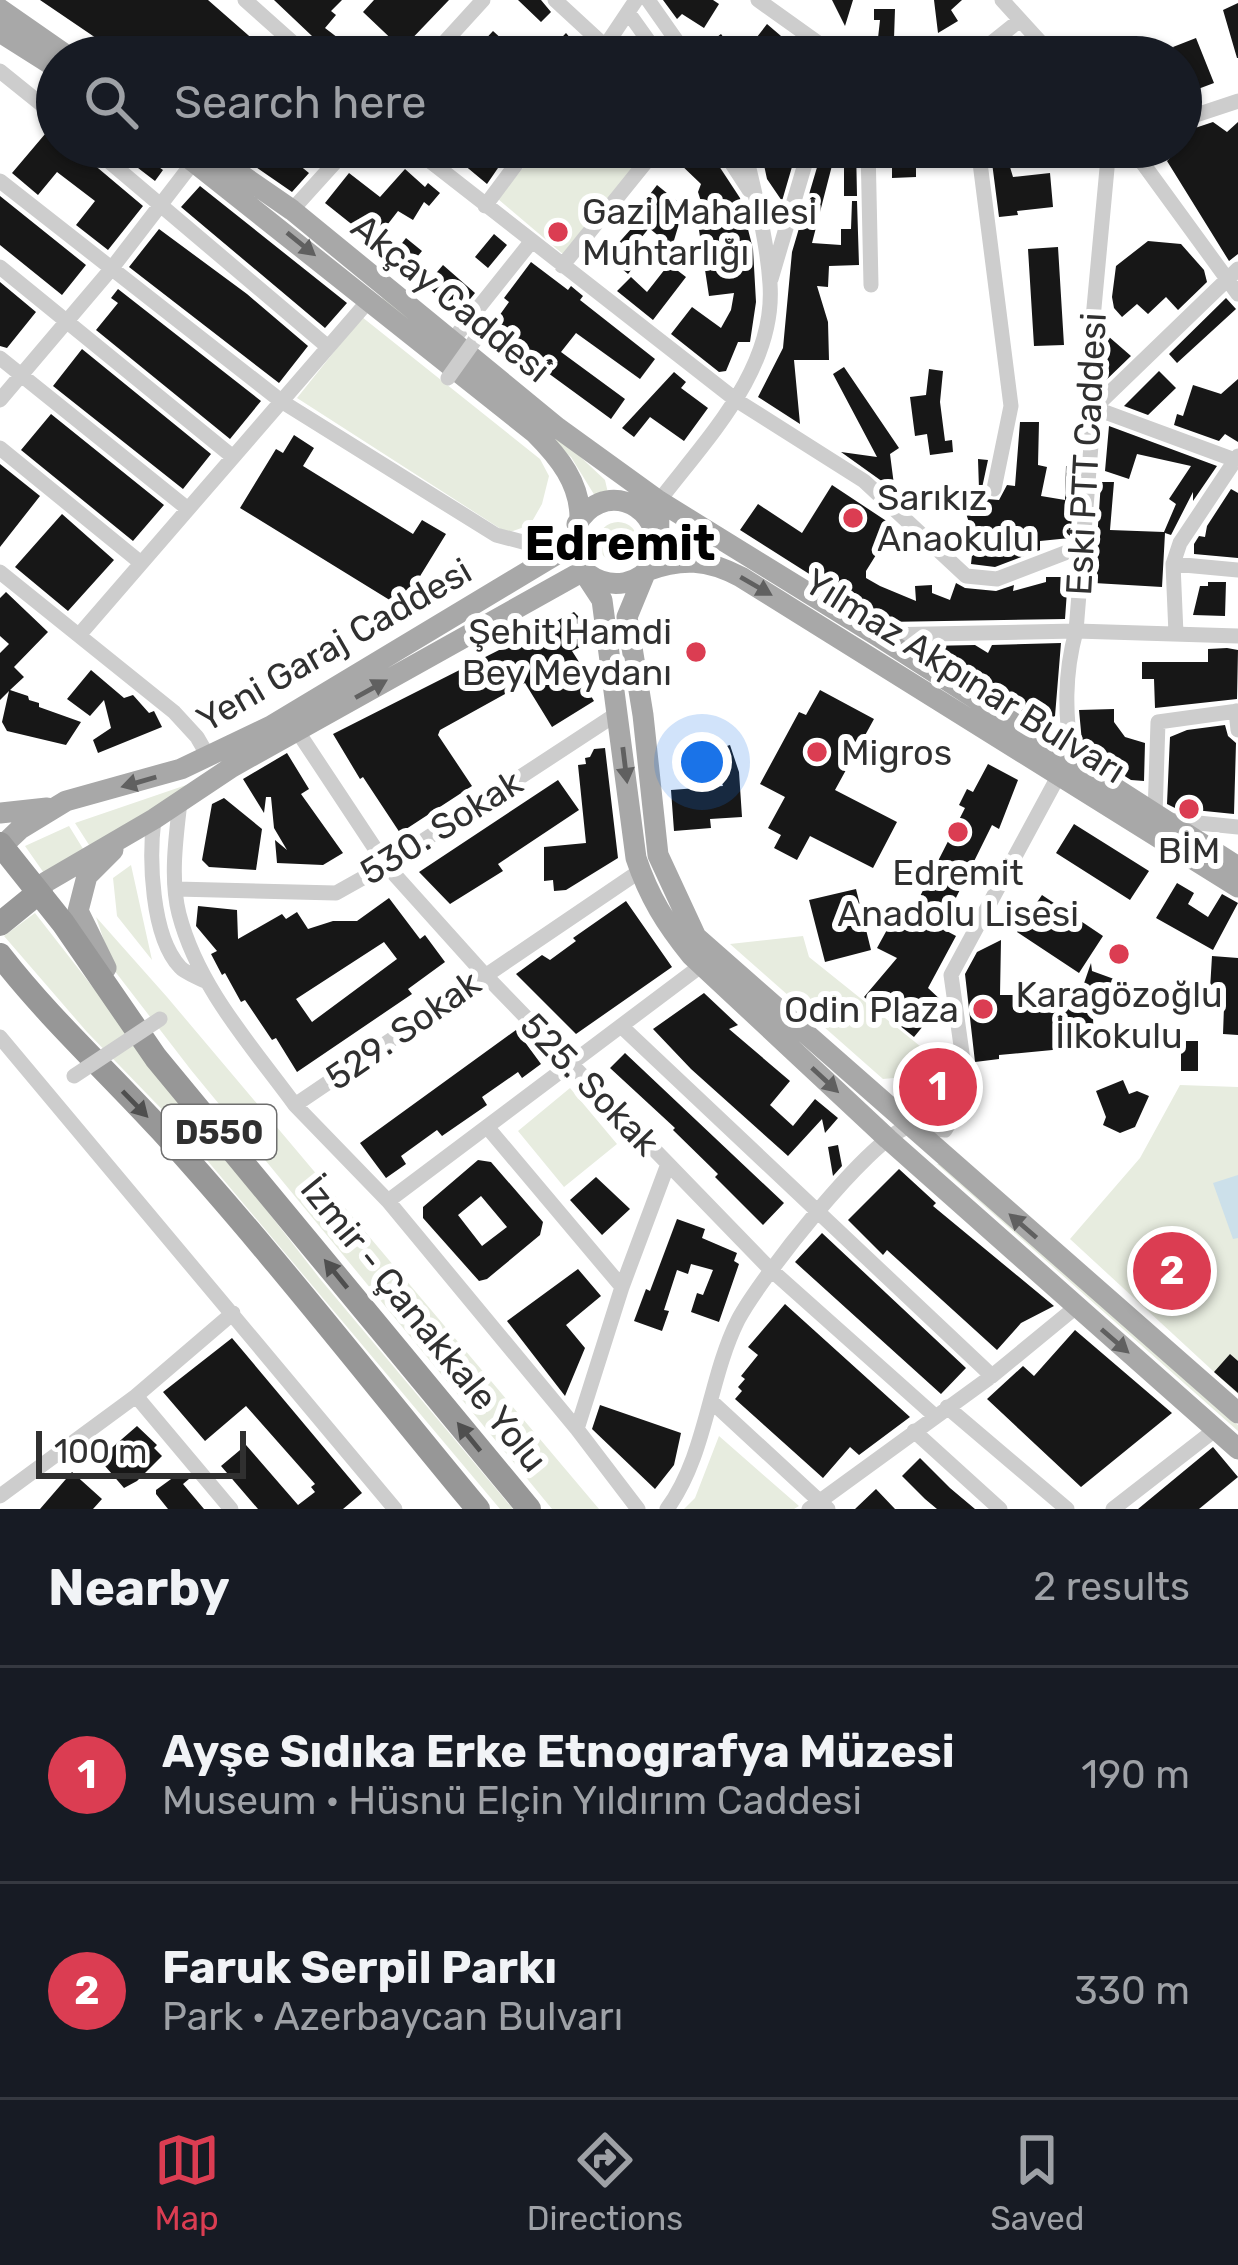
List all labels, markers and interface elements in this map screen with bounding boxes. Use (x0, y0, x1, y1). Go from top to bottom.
search box (36, 36, 1202, 168)
icon: search (78, 69, 144, 135)
text: Search here (174, 76, 426, 129)
place label: Gazi Mahallesi Muhtarlığı (582, 190, 817, 274)
street label: Akçay Caddesi (343, 205, 559, 391)
marker: Gazi Mahallesi Muhtarlığı (545, 219, 571, 245)
one-way arrow (286, 231, 317, 256)
street label: Eski PTT Caddesi (1057, 312, 1115, 596)
place label: Sarıkız Anaokulu (877, 476, 1034, 560)
marker: Sarıkız Anaokulu (840, 505, 866, 531)
district label: Edremit (524, 515, 716, 572)
street label: Yeni Garaj Caddesi (189, 549, 479, 741)
street label: Yılmaz Akpınar Bulvarı (797, 560, 1133, 792)
one-way arrow (739, 574, 772, 595)
place label: Şehit Hamdi Bey Meydanı (462, 610, 672, 694)
marker: Şehit Hamdi Bey Meydanı (683, 639, 709, 665)
one-way arrow (353, 679, 388, 700)
place label: Migros (841, 731, 952, 774)
your location (672, 732, 732, 792)
marker: Migros (804, 739, 830, 765)
one-way arrow (615, 747, 634, 784)
street label: 530. Sokak (352, 760, 530, 894)
one-way arrow (120, 773, 157, 792)
marker: BİM (1176, 796, 1202, 822)
marker: Edremit Anadolu Lisesi (945, 819, 971, 845)
place label: BİM (1158, 829, 1220, 872)
place label: Edremit Anadolu Lisesi (837, 851, 1079, 935)
marker: Karagözoğlu İlkokulu (1106, 941, 1132, 967)
street label: 529. Sokak (317, 961, 489, 1099)
place label: Karagözoğlu İlkokulu (1015, 973, 1223, 1057)
place label: Odin Plaza (784, 988, 959, 1031)
marker: Odin Plaza (970, 996, 996, 1022)
street label: 525. Sokak (512, 1004, 669, 1164)
pin: 1 (899, 1042, 977, 1132)
one-way arrow (810, 1066, 839, 1093)
one-way arrow (121, 1089, 149, 1118)
road number: D550 (162, 1105, 276, 1159)
street label: İzmir - Çanakkale Yolu (292, 1168, 556, 1480)
one-way arrow (1009, 1213, 1039, 1239)
pin: 2 (1133, 1226, 1211, 1316)
one-way arrow (323, 1259, 349, 1290)
one-way arrow (1100, 1327, 1130, 1354)
one-way arrow (457, 1422, 483, 1452)
scale bar (36, 1425, 246, 1478)
text: 100 m (54, 1432, 147, 1471)
text: Nearby (48, 1557, 230, 1618)
text: 2 results (1033, 1564, 1190, 1610)
text: Ayşe Sıdıka Erke Etnografya Müzesi (162, 1725, 955, 1778)
text: 1 (77, 1752, 97, 1798)
text: 190 m (1081, 1752, 1190, 1798)
text: Museum · Hüsnü Elçin Yıldırım Caddesi (162, 1778, 862, 1824)
text: Faruk Serpil Parkı (162, 1941, 557, 1994)
text: 2 (74, 1968, 100, 2014)
text: 330 m (1074, 1968, 1190, 2014)
text: Park · Azerbaycan Bulvarı (162, 1994, 623, 2040)
tab: Map (154, 2127, 220, 2238)
tab: Directions (527, 2127, 683, 2238)
tab: Saved (990, 2127, 1084, 2238)

